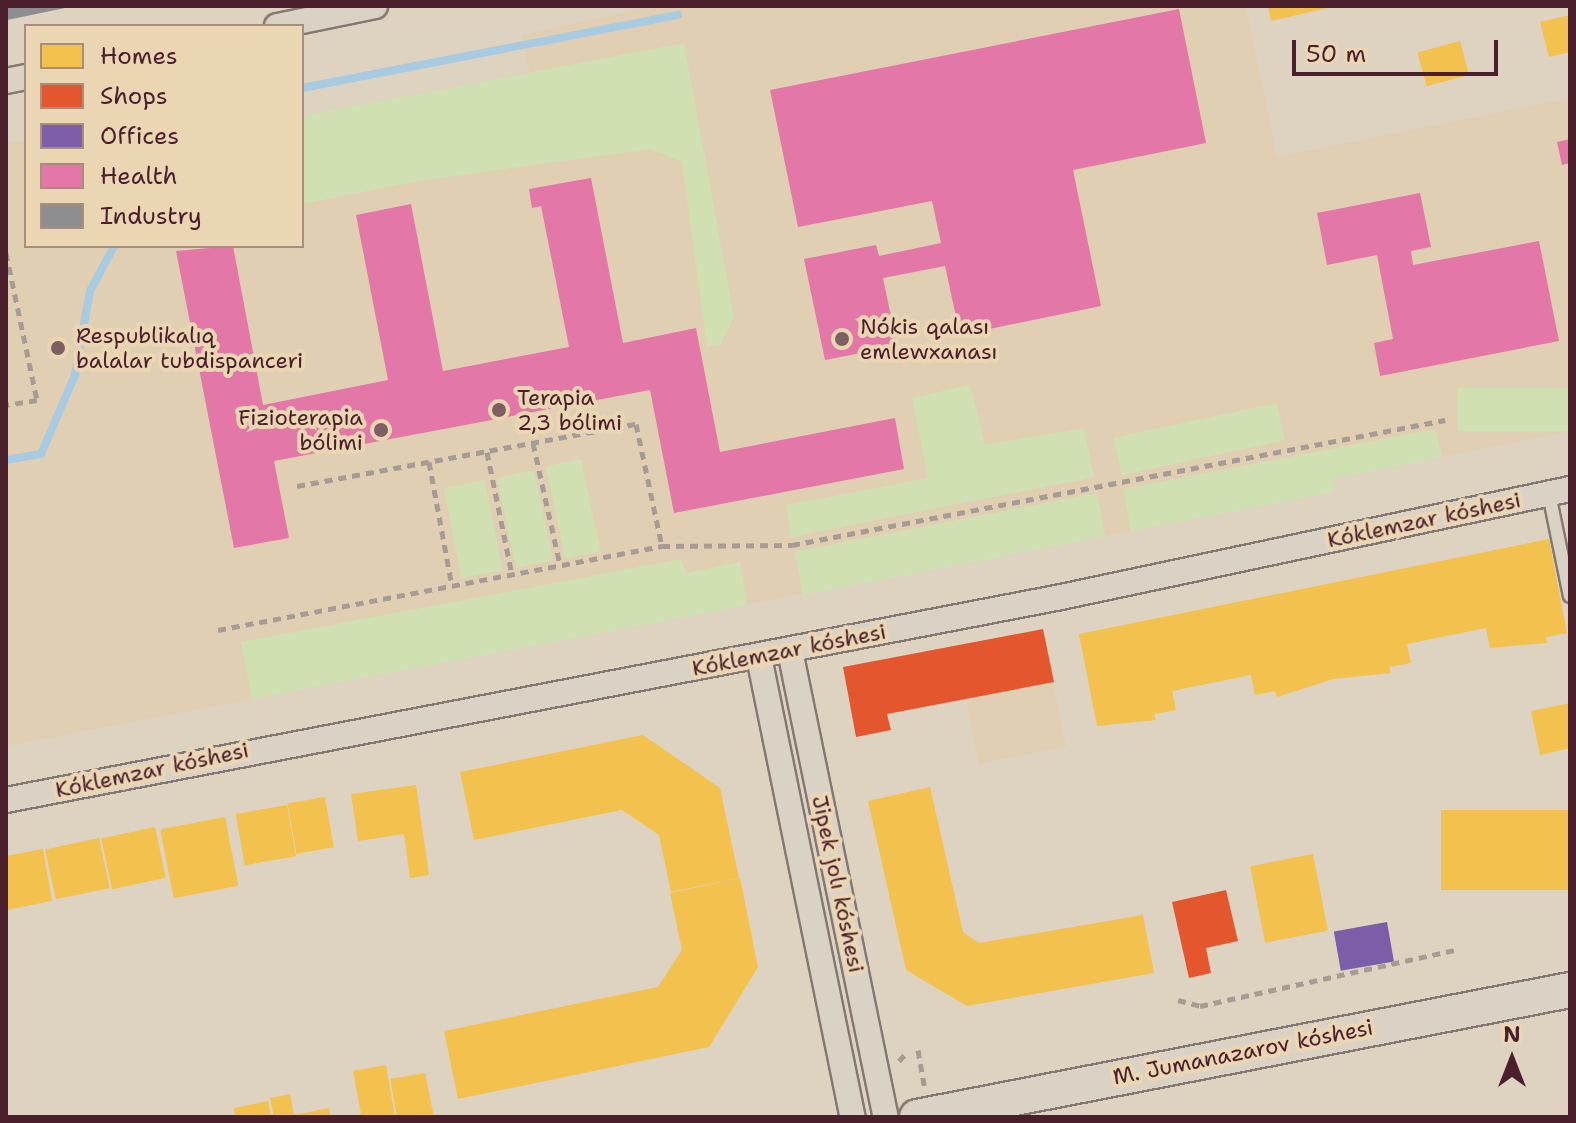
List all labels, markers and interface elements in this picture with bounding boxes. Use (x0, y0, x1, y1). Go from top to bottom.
legend (24, 24, 304, 248)
scale bar (1296, 24, 1502, 74)
text: 50 m (1306, 38, 1366, 70)
text: Homes (100, 40, 178, 72)
text: Shops (100, 80, 168, 112)
text: Offices (100, 120, 179, 152)
text: Health (100, 160, 178, 192)
text: Industry (100, 200, 202, 232)
place label: Nókis qalası emlewxanası (860, 313, 998, 364)
place label: Respublikalıq balalar tubdispanceri (76, 322, 303, 374)
marker: Nókis qalası emlewxanası (831, 328, 853, 350)
marker: Respublikalıq balalar tubdispanceri (47, 337, 69, 359)
place label: Terapia 2,3 bólimi (517, 384, 622, 436)
marker: Terapia 2,3 bólimi (488, 399, 510, 421)
place label: Fizioterapia bólimi (238, 404, 363, 456)
marker: Fizioterapia bólimi (370, 419, 392, 441)
street label: Kóklemzar kóshesi (1325, 487, 1523, 553)
street label: Kóklemzar kóshesi (690, 618, 888, 682)
street label: Kóklemzar kóshesi (53, 737, 251, 803)
street label: Jipek jolı kóshesi (806, 793, 870, 975)
street label: M. Jumanazarov kóshesi (1111, 1014, 1375, 1090)
north arrow (1472, 1019, 1552, 1099)
text: N (1503, 1020, 1521, 1049)

